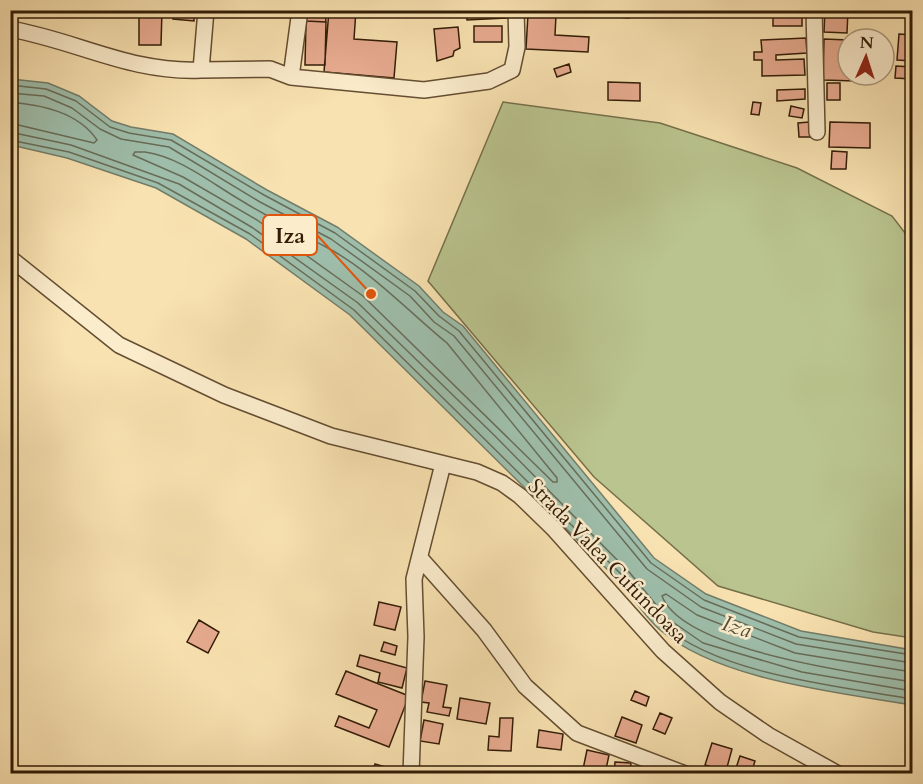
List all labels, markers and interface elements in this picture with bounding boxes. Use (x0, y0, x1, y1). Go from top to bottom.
north arrow (836, 27, 896, 87)
text: N (859, 32, 874, 54)
callout: Iza (263, 215, 317, 255)
text: Iza (275, 221, 305, 251)
street label: Strada Valea Cufundoasa (521, 472, 694, 650)
water label: Iza (718, 608, 755, 646)

